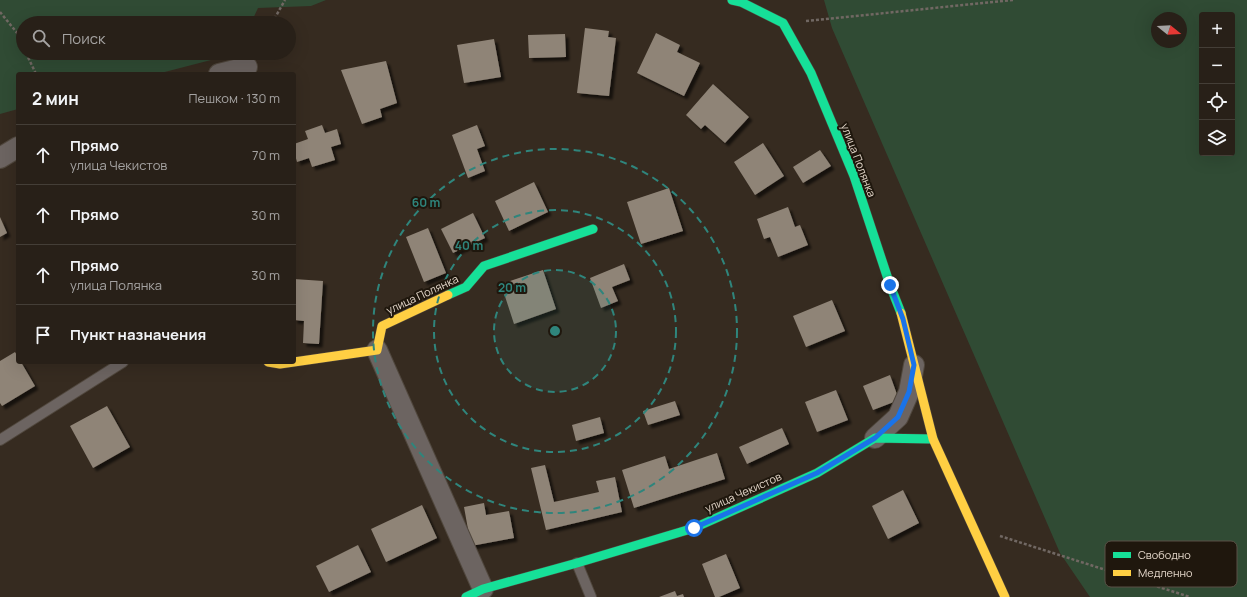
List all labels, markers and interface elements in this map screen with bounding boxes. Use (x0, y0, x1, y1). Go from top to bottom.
north arrow (1151, 12, 1187, 48)
map controls (1199, 12, 1235, 156)
button: + (1199, 12, 1235, 48)
search box (16, 16, 296, 60)
icon: search (30, 27, 52, 49)
text: Поиск (62, 28, 106, 49)
button: − (1199, 48, 1235, 84)
button: locate (1199, 84, 1235, 120)
text: 2 мин (32, 87, 79, 110)
text: Пешком · 130 m (189, 89, 280, 107)
button: layers (1199, 120, 1235, 156)
street label: улица Полянка (838, 121, 880, 199)
text: Прямо (70, 135, 119, 156)
icon: ahead (32, 144, 54, 166)
text: 70 m (252, 146, 280, 164)
text: улица Чекистов (70, 156, 167, 174)
text: 60 m (412, 194, 440, 211)
icon: ahead (32, 204, 54, 226)
text: Прямо (70, 204, 119, 225)
text: 30 m (251, 206, 280, 224)
text: 40 m (455, 237, 483, 254)
text: Прямо (70, 255, 119, 276)
icon: ahead (32, 264, 54, 286)
text: 30 m (251, 266, 280, 284)
street label: улица Полянка (384, 271, 460, 317)
text: улица Полянка (70, 276, 162, 294)
route end (881, 276, 899, 294)
text: 20 m (498, 279, 526, 296)
icon: arrive (32, 324, 54, 346)
text: Пункт назначения (70, 324, 206, 345)
centre of rings (548, 324, 562, 338)
street label: улица Чекистов (702, 468, 784, 516)
route start (685, 519, 703, 537)
legend (1105, 541, 1237, 587)
text: Свободно (1138, 547, 1191, 562)
text: Медленно (1138, 565, 1193, 580)

